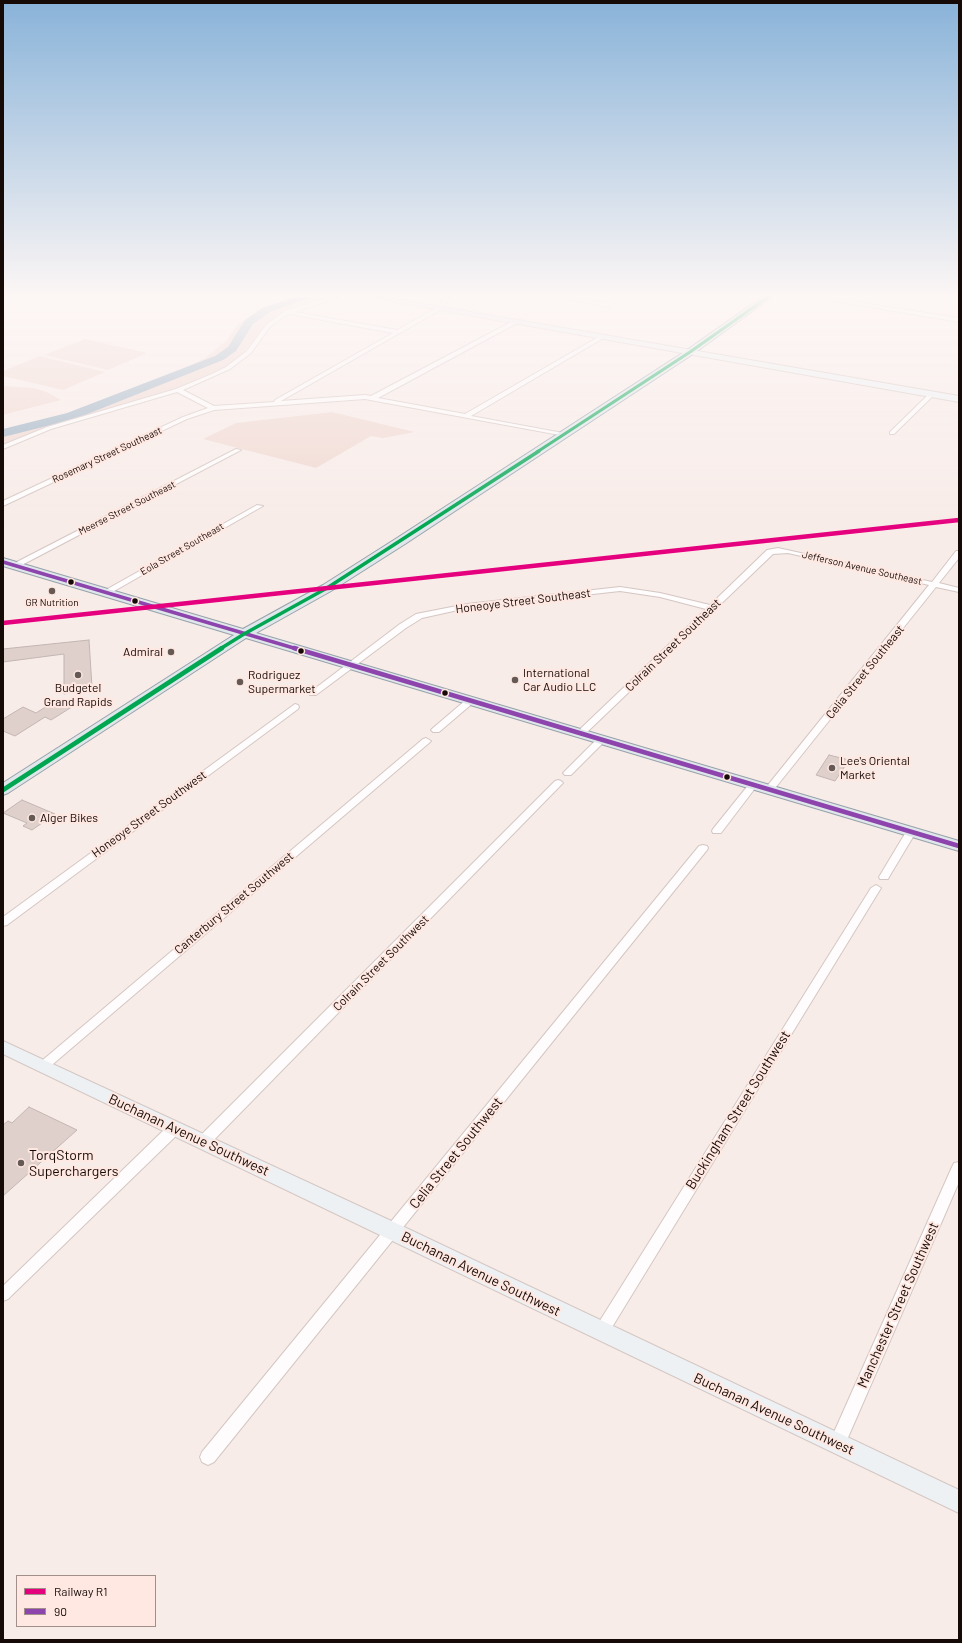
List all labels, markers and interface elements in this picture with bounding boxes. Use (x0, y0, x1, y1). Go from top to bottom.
street label: Rosemary Street Southeast (50, 424, 164, 486)
street label: Meerse Street Southeast (76, 478, 178, 538)
street label: Eola Street Southeast (138, 520, 226, 578)
street label: Jefferson Avenue Southeast (801, 548, 923, 588)
unlabelled marker (66, 577, 76, 587)
marker: GR Nutrition (47, 586, 57, 596)
street label: Honeoye Street Southeast (455, 586, 591, 616)
unlabelled marker (130, 596, 140, 606)
street label: Colrain Street Southeast (622, 596, 724, 694)
place label: GR Nutrition (25, 597, 79, 609)
street label: Celia Street Southeast (823, 622, 907, 722)
place label: Admiral (123, 645, 163, 659)
unlabelled marker (296, 646, 306, 656)
marker: Admiral (166, 647, 176, 657)
place label: International Car Audio LLC (523, 666, 596, 694)
place label: Rodriguez Supermarket (248, 668, 316, 696)
marker: Budgetel Grand Rapids (73, 670, 83, 680)
marker: International Car Audio LLC (510, 675, 520, 685)
marker: Rodriguez Supermarket (235, 677, 245, 687)
place label: Budgetel Grand Rapids (44, 681, 112, 709)
unlabelled marker (440, 688, 450, 698)
place label: Lee's Oriental Market (840, 754, 910, 782)
marker: Lee's Oriental Market (827, 763, 837, 773)
street label: Honeoye Street Southwest (89, 768, 209, 860)
unlabelled marker (722, 772, 732, 782)
place label: Alger Bikes (40, 811, 98, 825)
marker: Alger Bikes (27, 813, 37, 823)
street label: Canterbury Street Southwest (171, 849, 297, 957)
street label: Colrain Street Southwest (330, 912, 432, 1014)
street label: Buckingham Street Southwest (682, 1028, 794, 1192)
street label: Buchanan Avenue Southwest (106, 1090, 272, 1180)
street label: Celia Street Southwest (406, 1094, 506, 1212)
place label: TorqStorm Superchargers (29, 1147, 118, 1180)
marker: TorqStorm Superchargers (16, 1158, 26, 1168)
street label: Manchester Street Southwest (854, 1220, 942, 1390)
street label: Buchanan Avenue Southwest (399, 1228, 563, 1320)
street label: Buchanan Avenue Southwest (691, 1369, 857, 1459)
legend (16, 1575, 156, 1627)
text: Railway R1 (54, 1584, 107, 1598)
text: 90 (54, 1604, 67, 1618)

